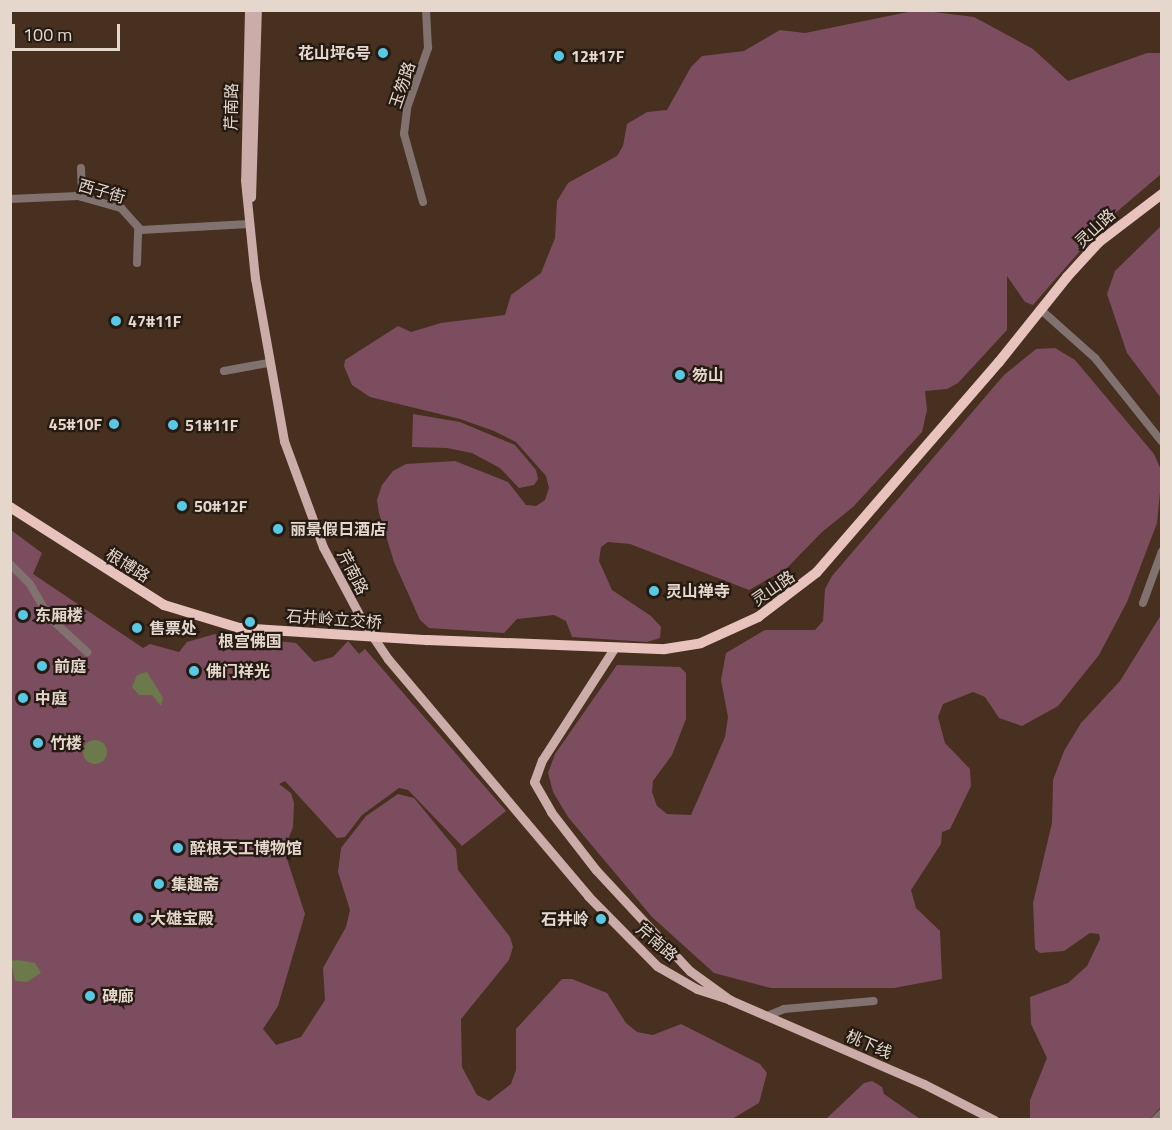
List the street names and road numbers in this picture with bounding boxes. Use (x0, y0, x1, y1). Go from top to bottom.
street label: 玉笏路 (385, 59, 419, 111)
street label: 芹南路 (221, 83, 241, 131)
street label: 西子街 (76, 175, 128, 207)
street label: 灵山路 (1071, 205, 1119, 251)
street label: 根博路 (103, 544, 153, 586)
street label: 芹南路 (334, 546, 372, 598)
street label: 灵山路 (748, 566, 798, 610)
street label: 石井岭立交桥 (285, 606, 383, 632)
street label: 芹南路 (633, 919, 681, 965)
street label: 桃下线 (843, 1026, 895, 1062)

